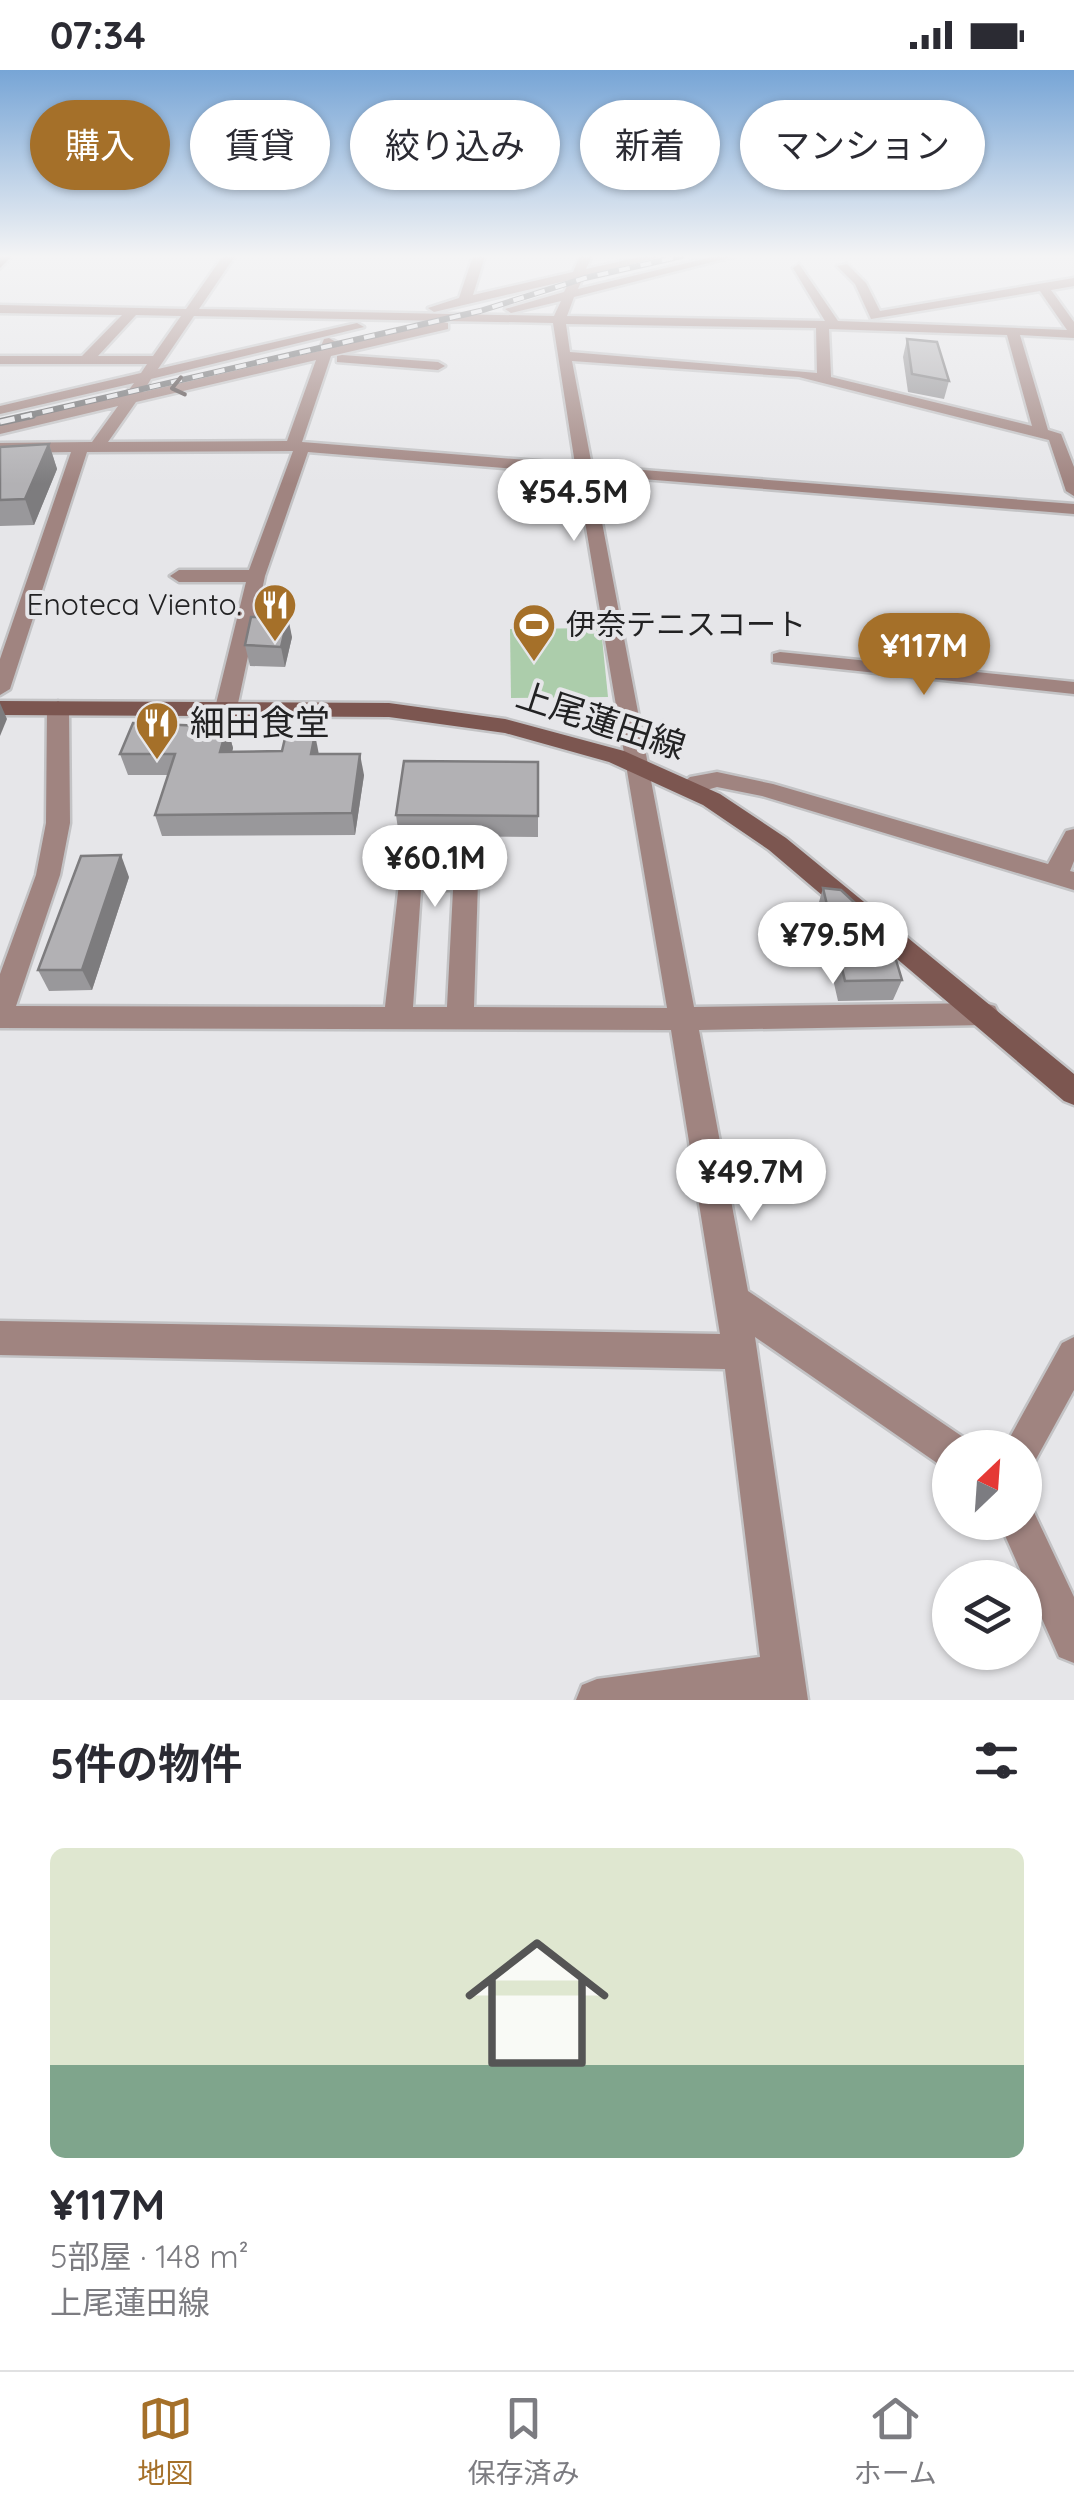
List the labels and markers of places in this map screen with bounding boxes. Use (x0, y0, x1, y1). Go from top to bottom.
pin: ¥54.5M (493, 459, 655, 544)
restaurant icon: Enoteca Viento. (252, 582, 298, 643)
place label: Enoteca Viento. (26, 585, 242, 623)
sports icon: 伊奈テニスコート (511, 602, 557, 663)
place label: 伊奈テニスコート (566, 605, 806, 643)
pin: ¥117M (854, 613, 994, 698)
restaurant icon: 細田食堂 (134, 700, 180, 761)
place label: 細田食堂 (190, 700, 330, 744)
pin: ¥60.1M (354, 825, 516, 910)
pin: ¥79.5M (752, 902, 914, 987)
pin: ¥49.7M (670, 1139, 832, 1224)

